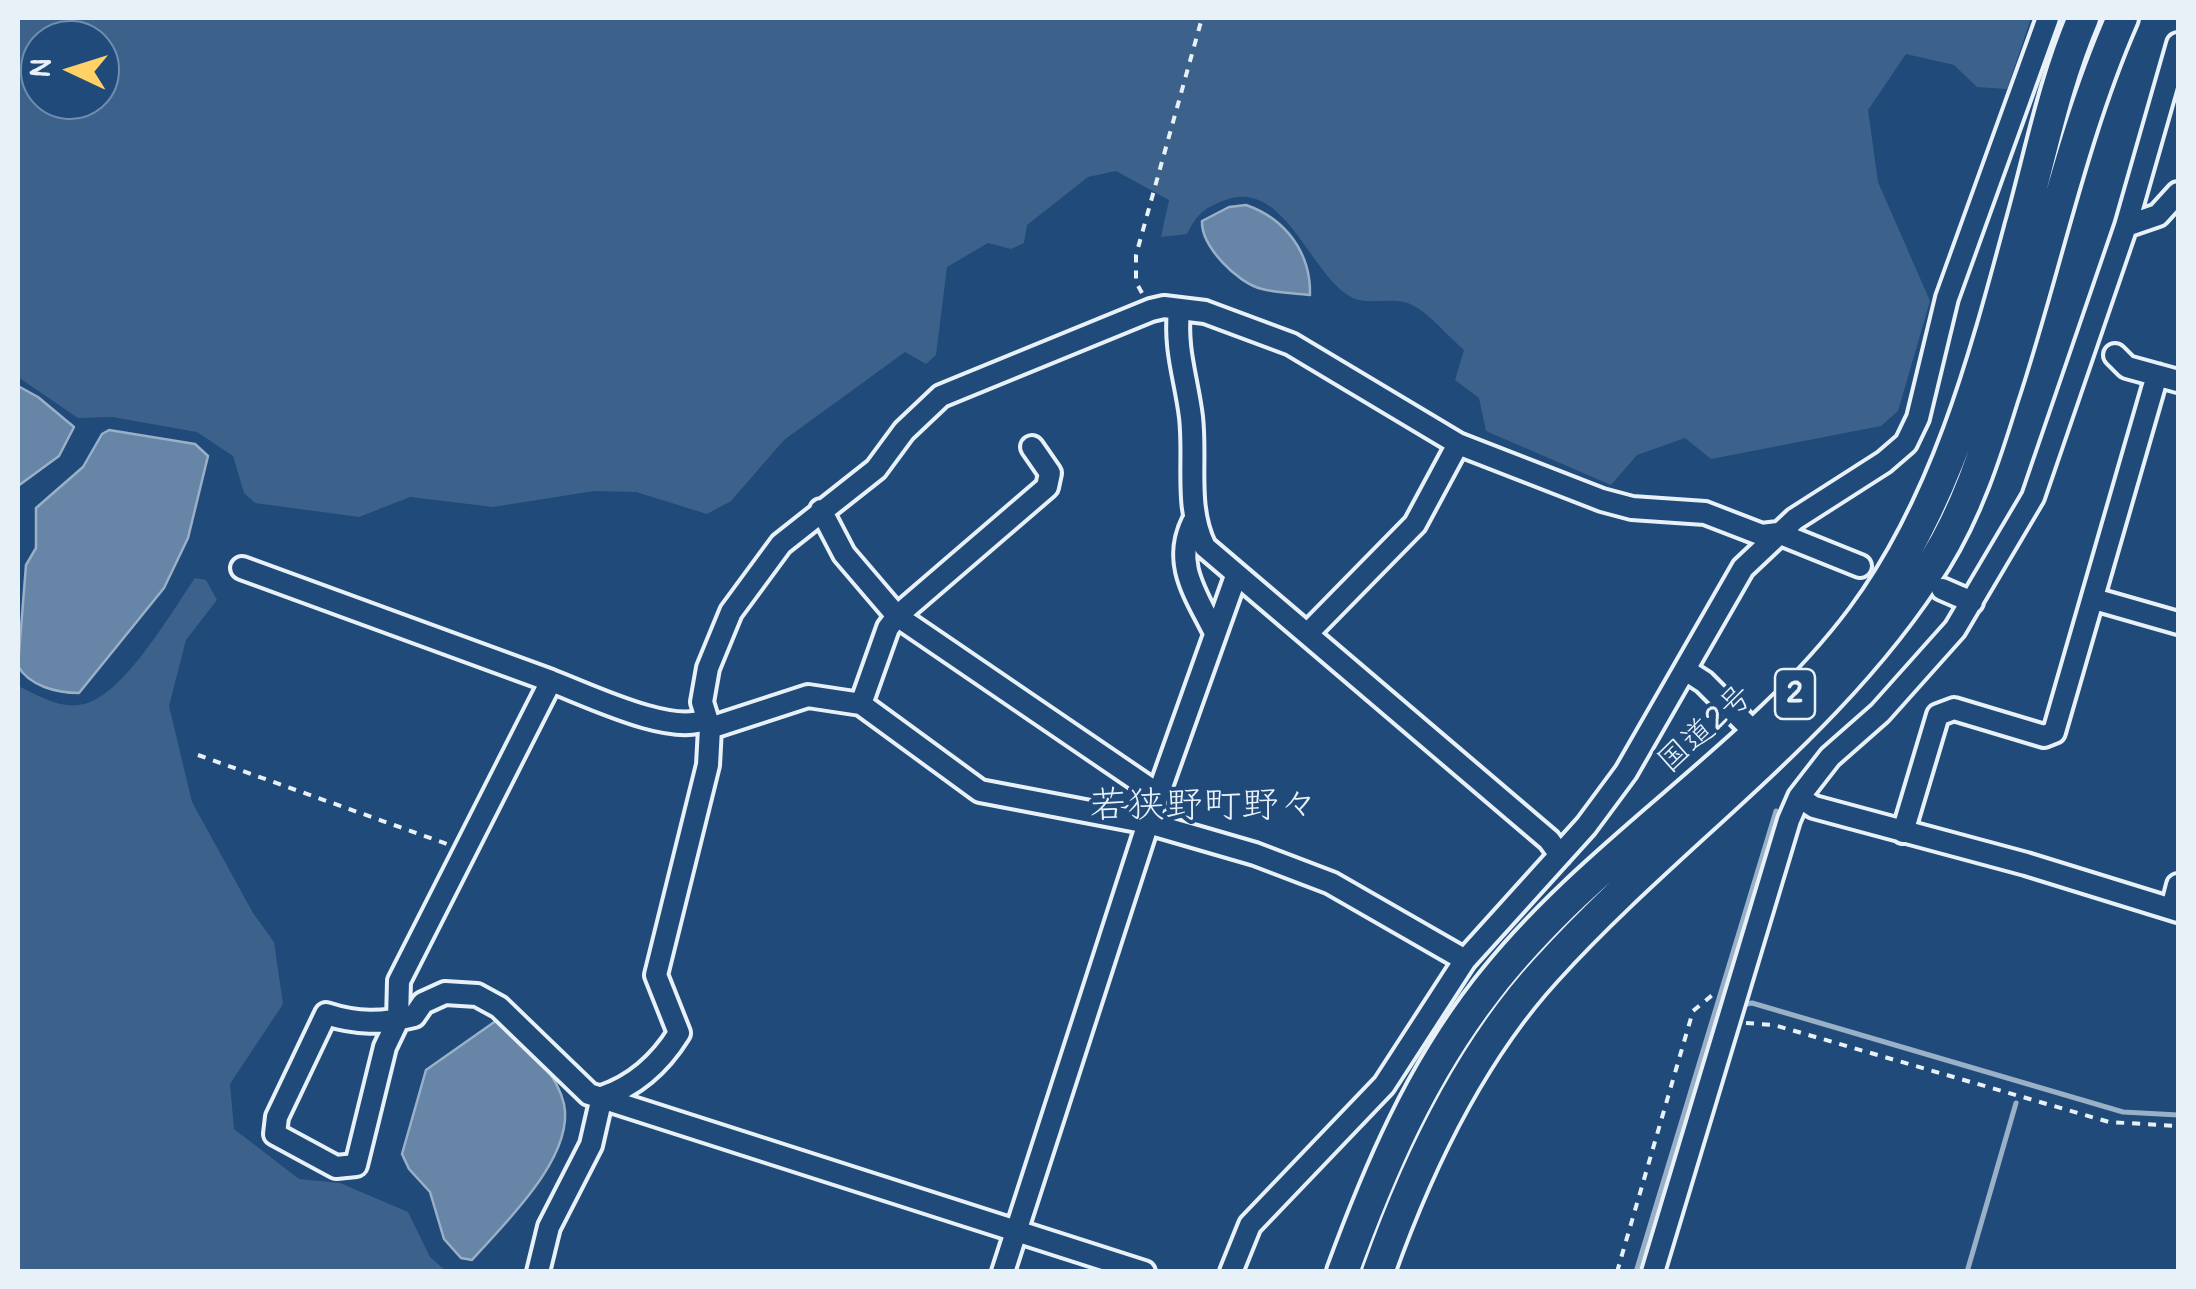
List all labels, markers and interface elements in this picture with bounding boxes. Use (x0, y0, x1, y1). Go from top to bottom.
north arrow (20, 20, 120, 120)
text: N (23, 57, 60, 79)
road number: 2 (1775, 669, 1815, 719)
street label: 国道2号 (1651, 678, 1761, 782)
district label: 若狭野町野々 (1089, 784, 1317, 830)

